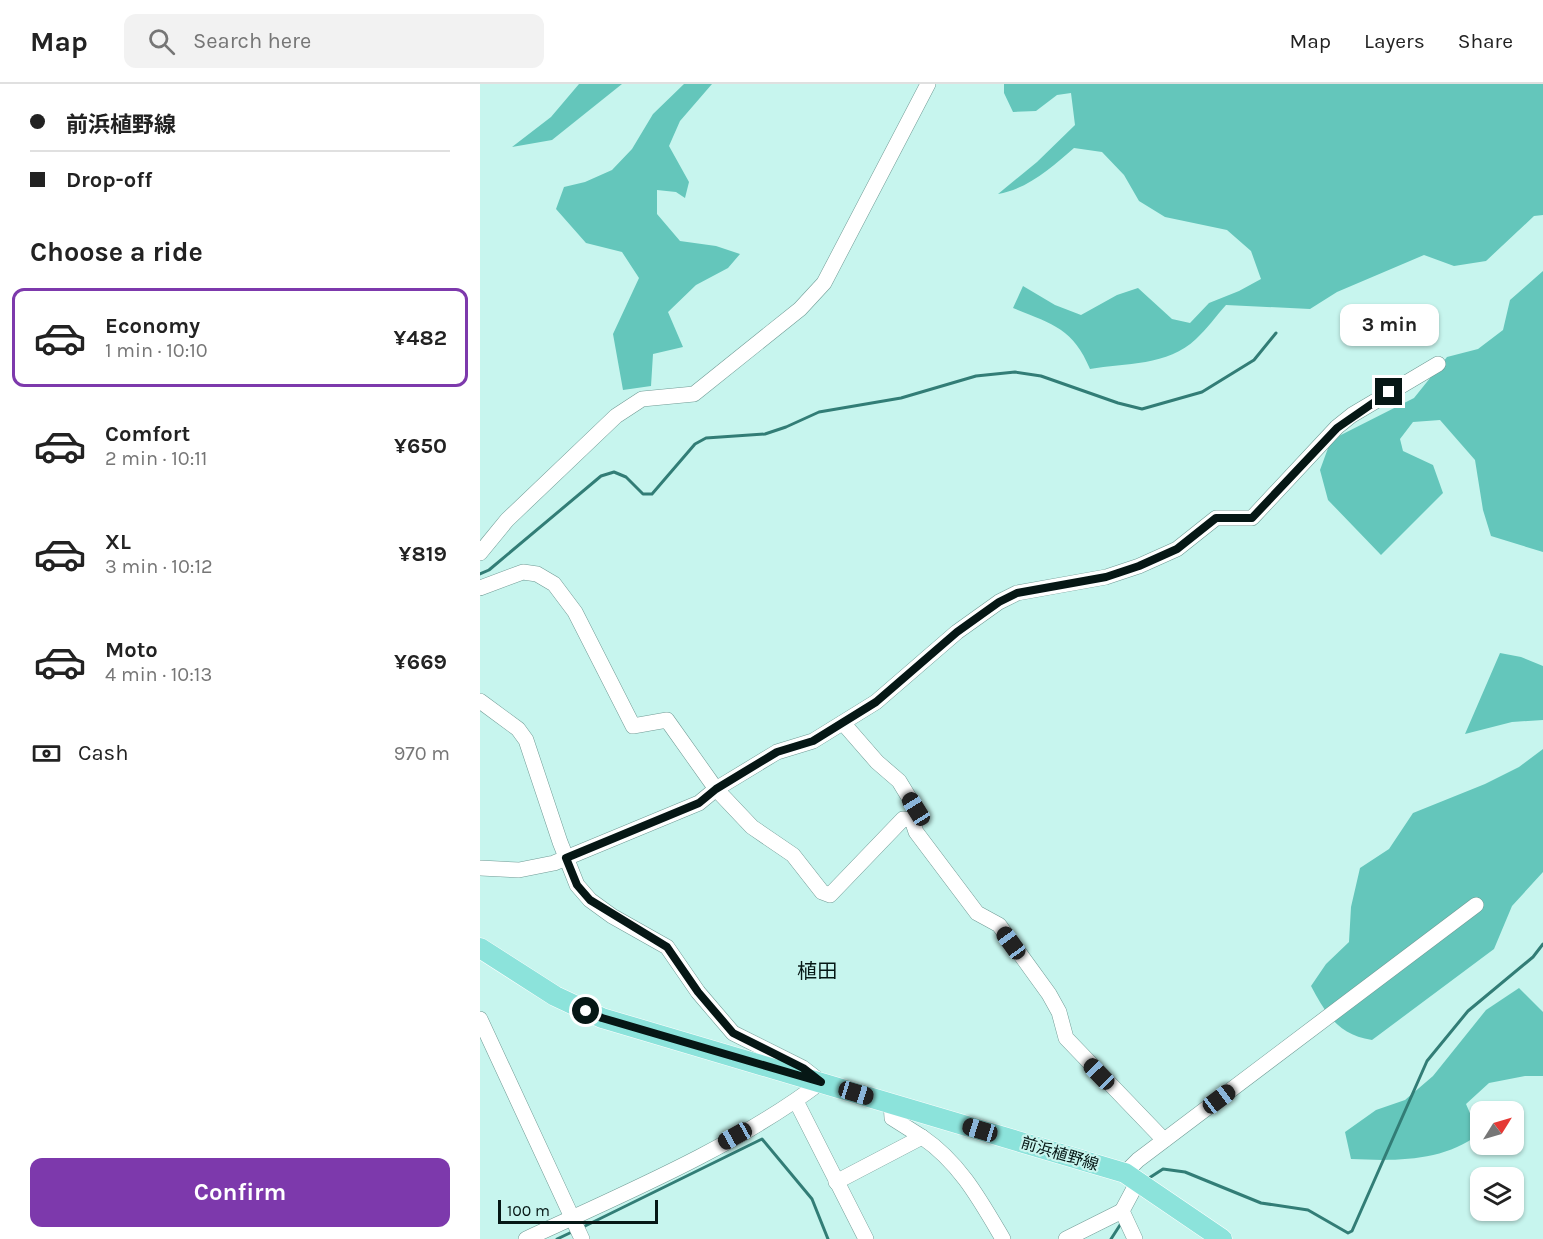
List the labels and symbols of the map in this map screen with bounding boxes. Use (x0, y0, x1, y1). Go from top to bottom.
callout: 3 min (1340, 305, 1438, 347)
route end (1375, 378, 1402, 405)
car (899, 789, 933, 829)
car (993, 923, 1029, 963)
district label: 植田 (797, 960, 837, 983)
route start (572, 997, 599, 1024)
car (1080, 1055, 1118, 1093)
car (836, 1079, 876, 1107)
car (1199, 1081, 1239, 1117)
north arrow (1470, 1101, 1524, 1155)
car (960, 1116, 1000, 1144)
car (715, 1119, 755, 1153)
street label: 前浜植野線 (1019, 1133, 1101, 1174)
scale bar (498, 1197, 658, 1224)

